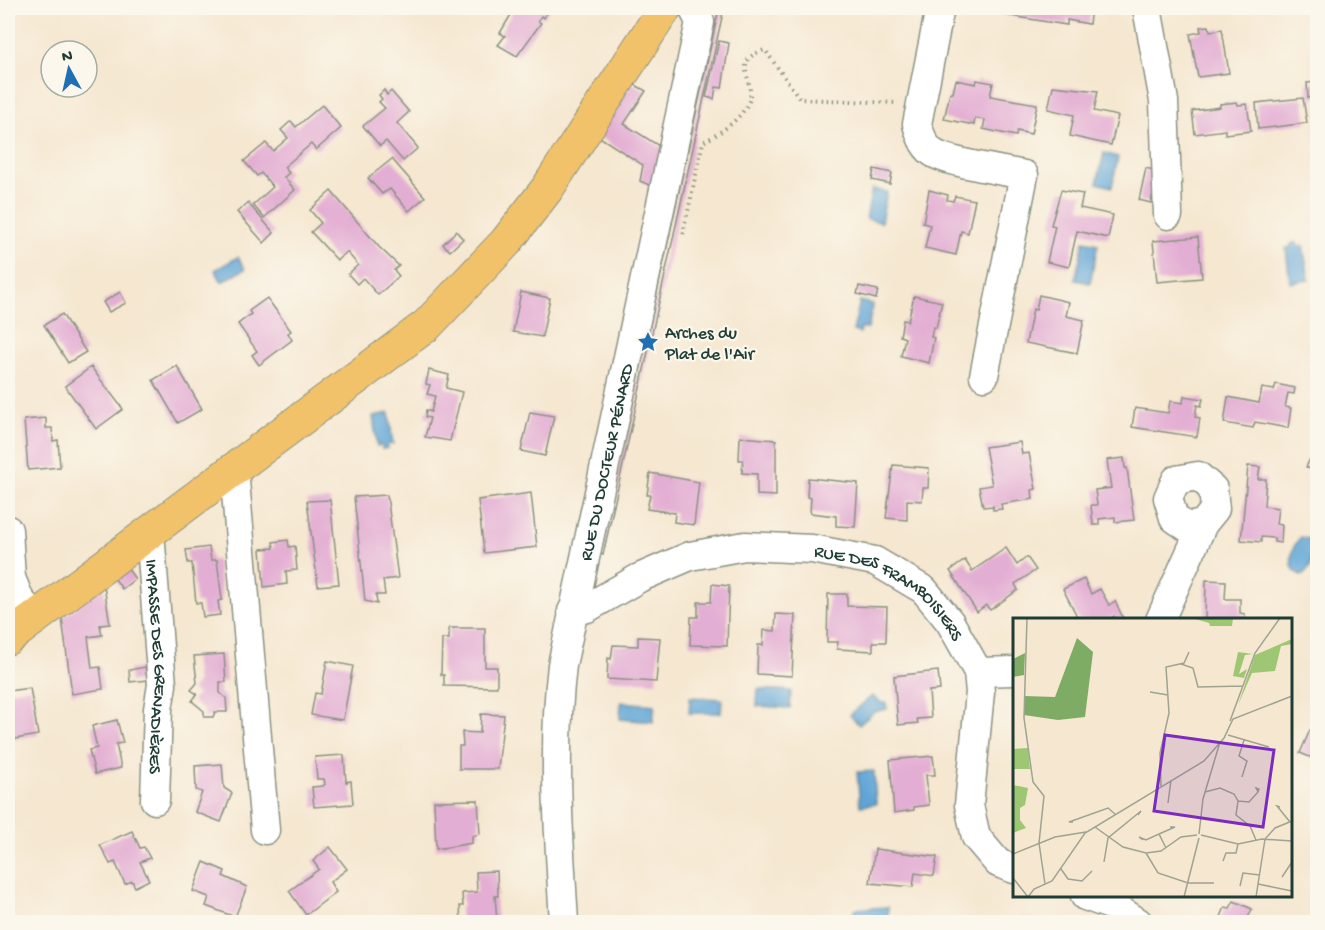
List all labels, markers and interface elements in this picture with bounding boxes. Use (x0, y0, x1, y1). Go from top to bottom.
north arrow (39, 39, 99, 99)
text: N (61, 47, 74, 68)
place label: Arches du Plat de l'Air (664, 324, 756, 366)
place icon: Arches du Plat de l'Air (636, 330, 660, 354)
street label: RUE DU DOCTEUR PÉNARD (577, 362, 639, 563)
street label: RUE DES FRAMBOISIERS (812, 542, 967, 646)
street label: IMPASSE DES GRENADIÈRES (139, 558, 170, 775)
inset map (1013, 618, 1292, 897)

